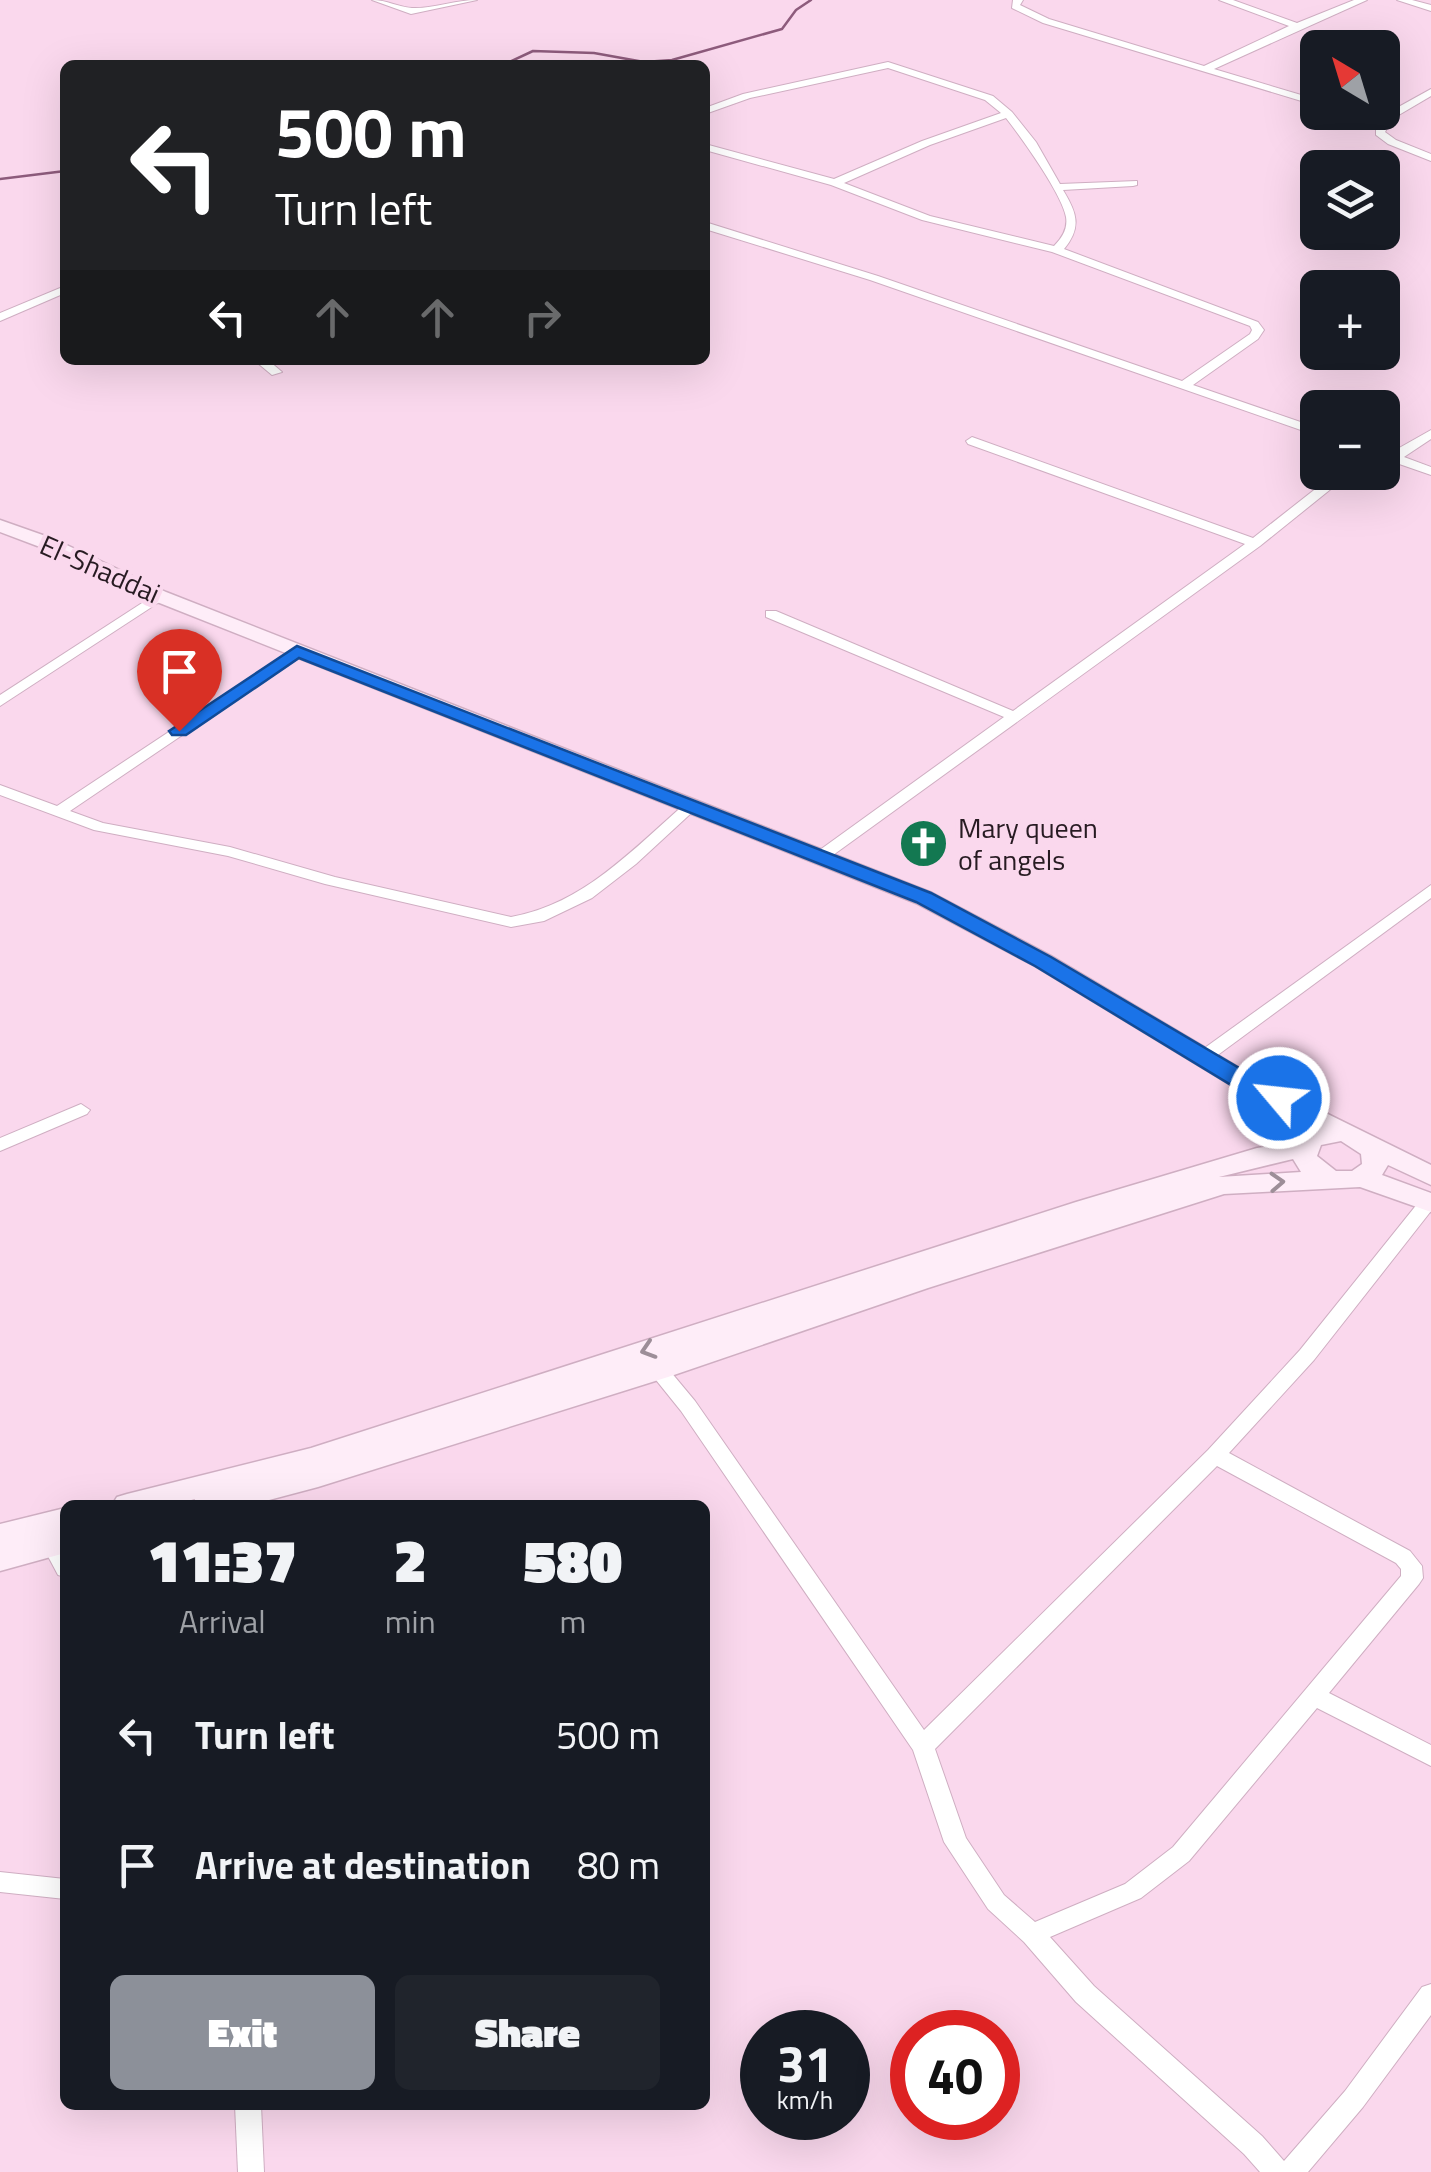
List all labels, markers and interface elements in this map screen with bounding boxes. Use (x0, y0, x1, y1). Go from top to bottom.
north arrow (1300, 30, 1400, 130)
map controls (1300, 30, 1400, 490)
text: 500 m (275, 78, 467, 184)
icon: left (110, 100, 240, 230)
button: layers (1300, 150, 1400, 250)
text: Turn left (275, 174, 432, 242)
button: + (1300, 270, 1400, 370)
icon: left (200, 290, 255, 345)
icon: ahead (305, 290, 360, 345)
icon: ahead (410, 290, 465, 345)
icon: right (515, 290, 570, 345)
button: − (1300, 390, 1400, 490)
street label: El-Shaddai (33, 523, 167, 614)
pin (137, 629, 222, 732)
icon: arrive (152, 644, 207, 699)
place label: Mary queen of angels (958, 806, 1098, 881)
church icon: Mary queen of angels (897, 818, 949, 870)
position arrow (1227, 1046, 1331, 1150)
one-way arrow (1269, 1172, 1285, 1193)
one-way arrow (641, 1338, 658, 1358)
text: 11:37 (148, 1514, 297, 1605)
text: 2 (394, 1514, 427, 1605)
text: 580 (523, 1514, 622, 1605)
text: Arrival (179, 1597, 266, 1645)
text: min (385, 1597, 436, 1645)
text: m (559, 1597, 586, 1645)
text: Turn left (195, 1706, 335, 1764)
text: 500 m (556, 1706, 660, 1764)
icon: left (110, 1708, 165, 1763)
text: Arrive at destination (195, 1836, 531, 1894)
text: 80 m (577, 1836, 660, 1894)
icon: arrive (110, 1838, 165, 1893)
button: Exit (110, 1975, 375, 2090)
button: Share (395, 1975, 660, 2090)
speed limit sign: 40 (890, 2010, 1020, 2140)
text: 31 (777, 2025, 833, 2101)
text: km/h (777, 2081, 833, 2119)

